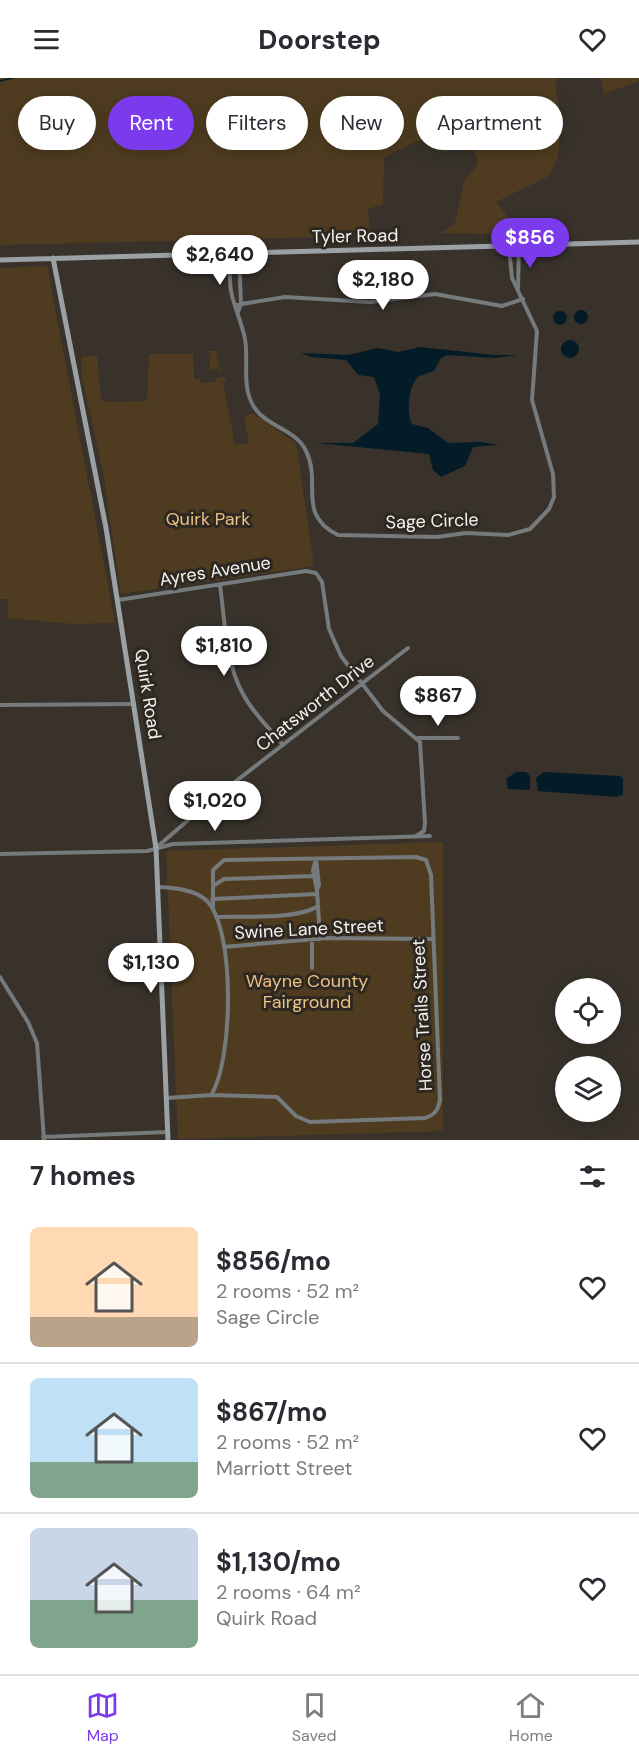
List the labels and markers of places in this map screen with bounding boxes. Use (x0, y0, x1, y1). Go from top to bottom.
pin: $856 (494, 218, 566, 269)
pin: $2,640 (171, 235, 269, 286)
pin: $2,180 (334, 260, 432, 311)
pin: $1,810 (175, 626, 273, 677)
pin: $867 (402, 676, 474, 727)
pin: $1,020 (166, 781, 264, 832)
pin: $1,130 (102, 943, 200, 994)

